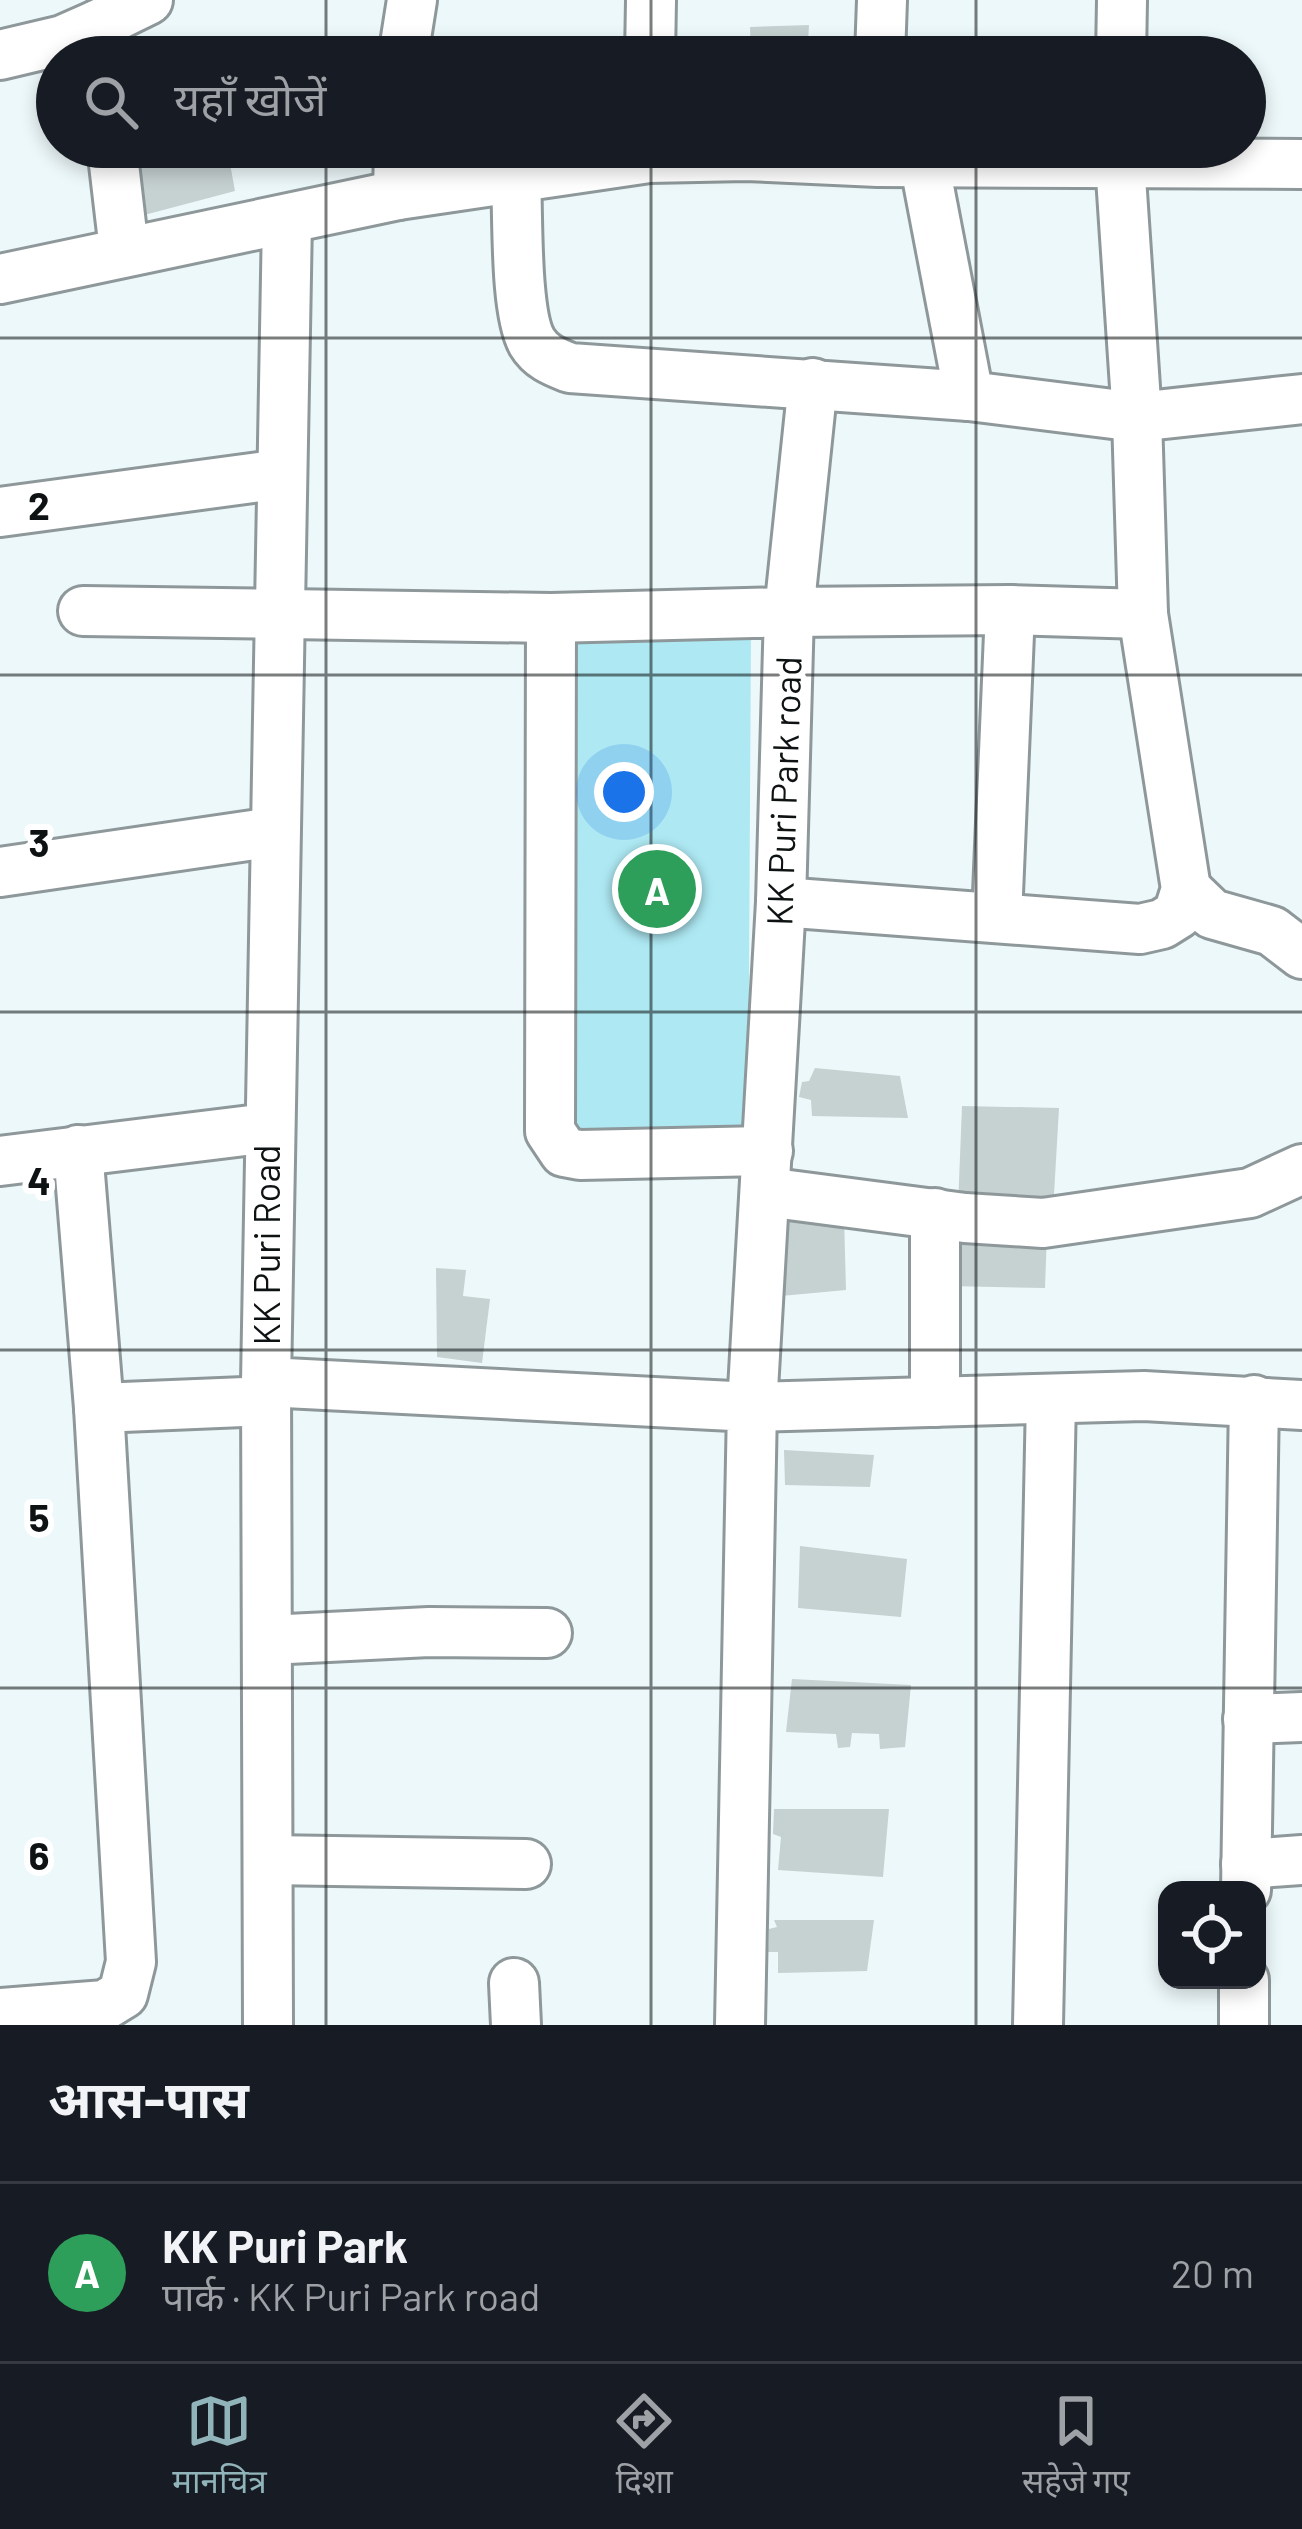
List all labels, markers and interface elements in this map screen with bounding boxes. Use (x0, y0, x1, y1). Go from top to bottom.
search box (36, 36, 1266, 168)
icon: search (78, 69, 144, 135)
text: यहाँ खोजें (174, 71, 327, 125)
text: 2 (28, 481, 50, 528)
street label: KK Puri Park road (756, 655, 809, 927)
your location (594, 762, 654, 822)
text: 3 (28, 818, 50, 865)
pin: A (618, 844, 696, 934)
street label: KK Puri Road (244, 1145, 287, 1345)
text: 4 (27, 1156, 51, 1203)
text: 5 (28, 1493, 50, 1540)
text: 6 (29, 1831, 49, 1878)
map controls (1158, 1881, 1266, 1989)
button: locate (1158, 1881, 1266, 1989)
text: आस-पास (48, 2067, 249, 2128)
text: KK Puri Park (162, 2218, 408, 2272)
text: A (74, 2249, 100, 2296)
text: 20 m (1171, 2249, 1254, 2296)
text: पार्क · KK Puri Park road (162, 2272, 540, 2319)
tab: मानचित्र (172, 2388, 267, 2506)
tab: दिशा (611, 2388, 677, 2506)
tab: सहेजे गए (1022, 2388, 1130, 2506)

